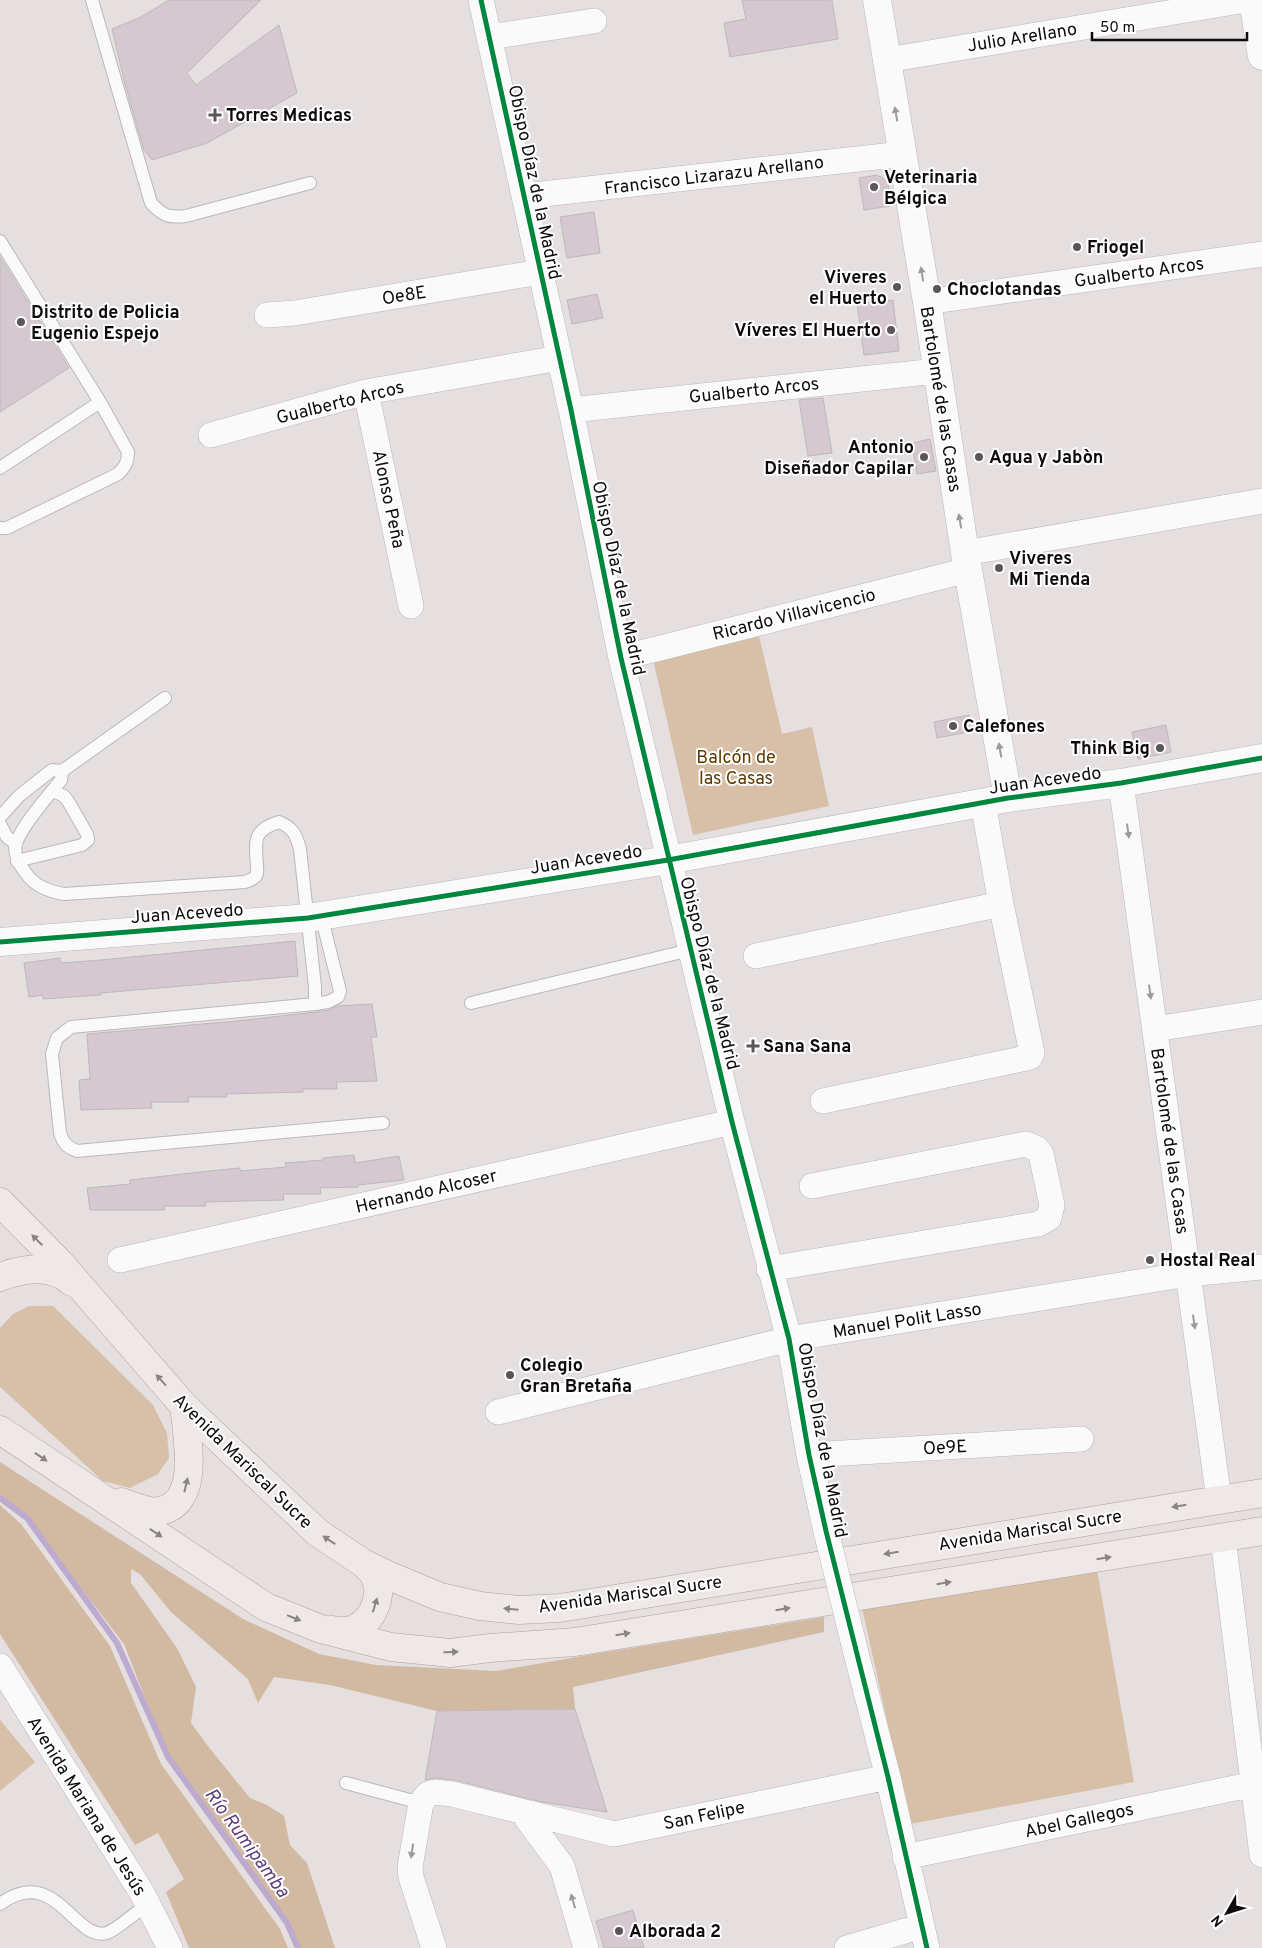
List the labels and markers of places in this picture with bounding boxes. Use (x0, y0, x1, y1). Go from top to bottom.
place label: Torres Medicas (226, 105, 352, 128)
marker: Torres Medicas (208, 108, 222, 122)
place label: Veterinaria Bélgica (884, 167, 977, 211)
marker: Veterinaria Bélgica (868, 181, 880, 193)
place label: Friogel (1087, 237, 1144, 260)
marker: Friogel (1071, 241, 1083, 253)
place label: Viveres el Huerto (809, 267, 887, 311)
place label: Choclotandas (947, 279, 1062, 302)
marker: Viveres el Huerto (891, 281, 903, 293)
marker: Choclotandas (931, 283, 943, 295)
place label: Distrito de Policia Eugenio Espejo (31, 302, 180, 346)
marker: Distrito de Policia Eugenio Espejo (15, 316, 27, 328)
place label: Víveres El Huerto (734, 320, 881, 343)
marker: Víveres El Huerto (885, 324, 897, 336)
place label: Antonio Diseñador Capilar (764, 437, 914, 481)
place label: Agua y Jabòn (989, 447, 1103, 470)
marker: Antonio Diseñador Capilar (918, 451, 930, 463)
marker: Agua y Jabòn (973, 451, 985, 463)
place label: Viveres Mi Tienda (1009, 548, 1090, 592)
marker: Viveres Mi Tienda (993, 562, 1005, 574)
place label: Calefones (963, 716, 1045, 739)
marker: Calefones (947, 720, 959, 732)
place label: Think Big (1070, 738, 1150, 761)
marker: Think Big (1154, 742, 1166, 754)
place label: Sana Sana (763, 1036, 851, 1059)
marker: Sana Sana (747, 1040, 759, 1052)
place label: Hostal Real (1160, 1250, 1255, 1273)
marker: Hostal Real (1144, 1254, 1156, 1266)
place label: Colegio Gran Bretaña (520, 1355, 632, 1399)
marker: Colegio Gran Bretaña (504, 1369, 516, 1381)
place label: Alborada 2 (629, 1921, 721, 1944)
marker: Alborada 2 (613, 1925, 625, 1937)

